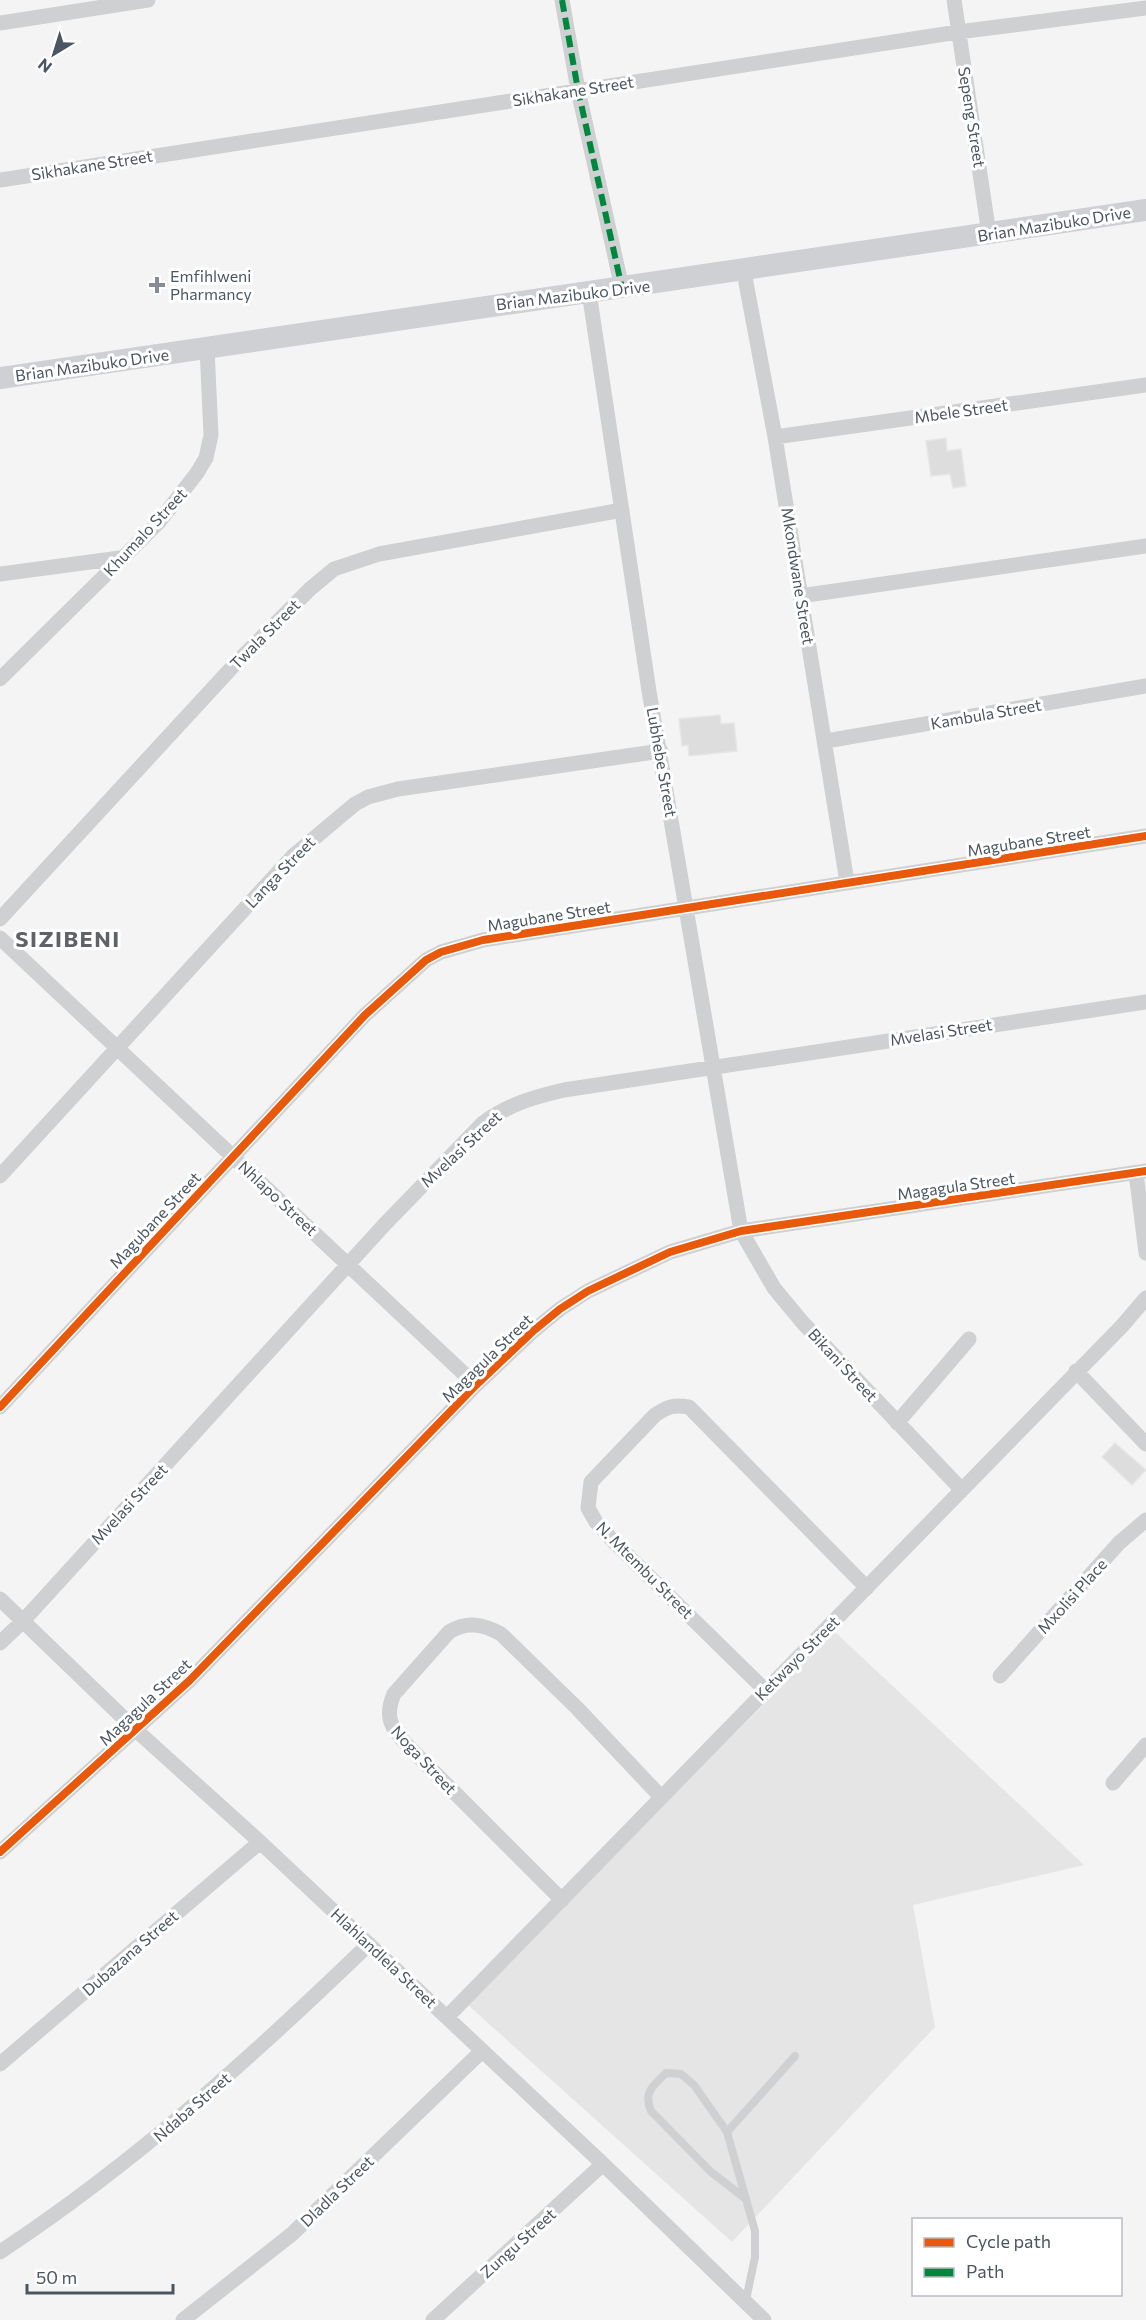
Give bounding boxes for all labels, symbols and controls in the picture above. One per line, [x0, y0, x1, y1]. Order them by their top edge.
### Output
north arrow [24, 24, 84, 84]
text: N [34, 55, 55, 77]
street label: Sepeng Street [955, 65, 990, 169]
street label: Sikhakane Street [511, 71, 635, 109]
street label: Sikhakane Street [30, 145, 154, 183]
street label: Brian Mazibuko Drive [976, 202, 1132, 245]
place label: Emfihlweni Pharmancy [170, 266, 252, 303]
marker: Emfihlweni Pharmancy [148, 276, 166, 294]
street label: Brian Mazibuko Drive [495, 276, 651, 313]
street label: Brian Mazibuko Drive [14, 344, 170, 385]
street label: Mbele Street [913, 394, 1009, 426]
street label: Khumalo Street [99, 484, 190, 579]
street label: Mkondwane Street [778, 506, 819, 646]
street label: Twala Street [226, 594, 304, 673]
street label: Kambula Street [929, 694, 1043, 733]
street label: Lubhebe Street [643, 705, 682, 819]
street label: Magubane Street [966, 821, 1092, 860]
street label: Langa Street [241, 832, 319, 911]
street label: Magubane Street [486, 896, 612, 935]
district label: SIZIBENI [15, 925, 121, 952]
street label: Mvelasi Street [888, 1014, 994, 1049]
street label: Mvelasi Street [416, 1106, 505, 1191]
street label: Nhlapo Street [235, 1156, 322, 1239]
street label: Magubane Street [105, 1167, 204, 1272]
street label: Magagula Street [896, 1168, 1016, 1203]
street label: Magagula Street [437, 1309, 536, 1406]
street label: Bikani Street [805, 1324, 882, 1405]
street label: Mvelasi Street [86, 1459, 171, 1548]
street label: N. Mtembu Street [593, 1517, 698, 1622]
street label: Mxolisi Place [1033, 1554, 1110, 1637]
street label: Ketwayo Street [750, 1611, 843, 1704]
street label: Magagula Street [95, 1654, 195, 1749]
street label: Noga Street [388, 1721, 461, 1798]
street label: Hlahlandlela Street [328, 1904, 441, 2012]
street label: Dubazana Street [78, 1906, 182, 1999]
street label: Ndaba Street [149, 2068, 234, 2145]
street label: Dladla Street [296, 2151, 377, 2230]
street label: Zungu Street [476, 2204, 560, 2281]
legend [912, 2218, 1122, 2296]
text: Cycle path [966, 2230, 1051, 2252]
scale bar [27, 2257, 172, 2295]
text: Path [966, 2260, 1004, 2282]
text: 50 m [36, 2266, 77, 2288]

